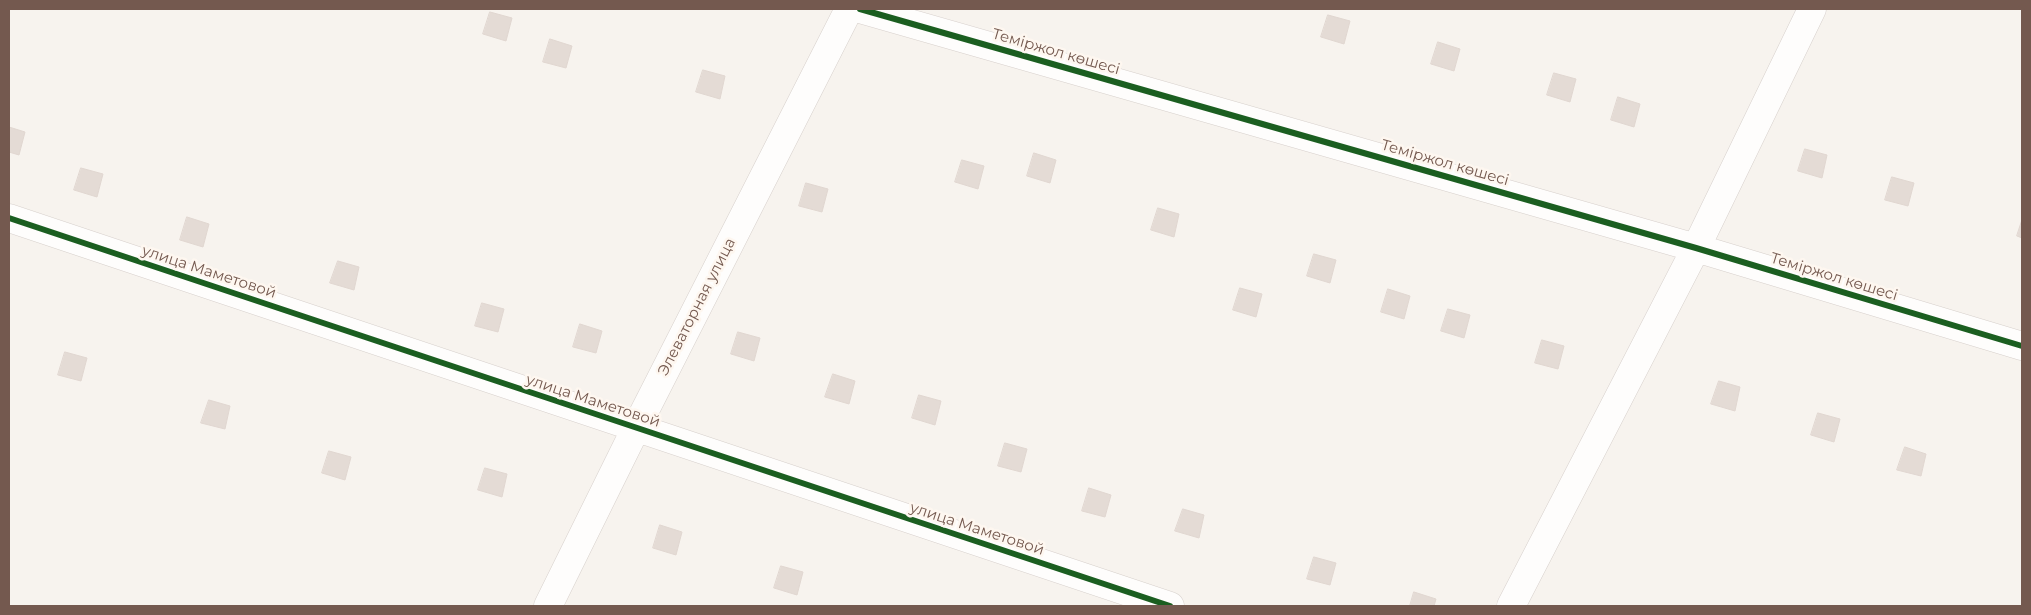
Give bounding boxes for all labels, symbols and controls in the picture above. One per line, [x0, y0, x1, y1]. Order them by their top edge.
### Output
street label: Теміржол көшесі [990, 25, 1122, 79]
street label: Теміржол көшесі [1379, 136, 1511, 190]
street label: Элеваторная улица [654, 235, 740, 379]
street label: улица Маметовой [140, 242, 278, 302]
street label: Теміржол көшесі [1768, 249, 1900, 305]
street label: улица Маметовой [524, 371, 662, 431]
street label: улица Маметовой [908, 499, 1046, 559]

